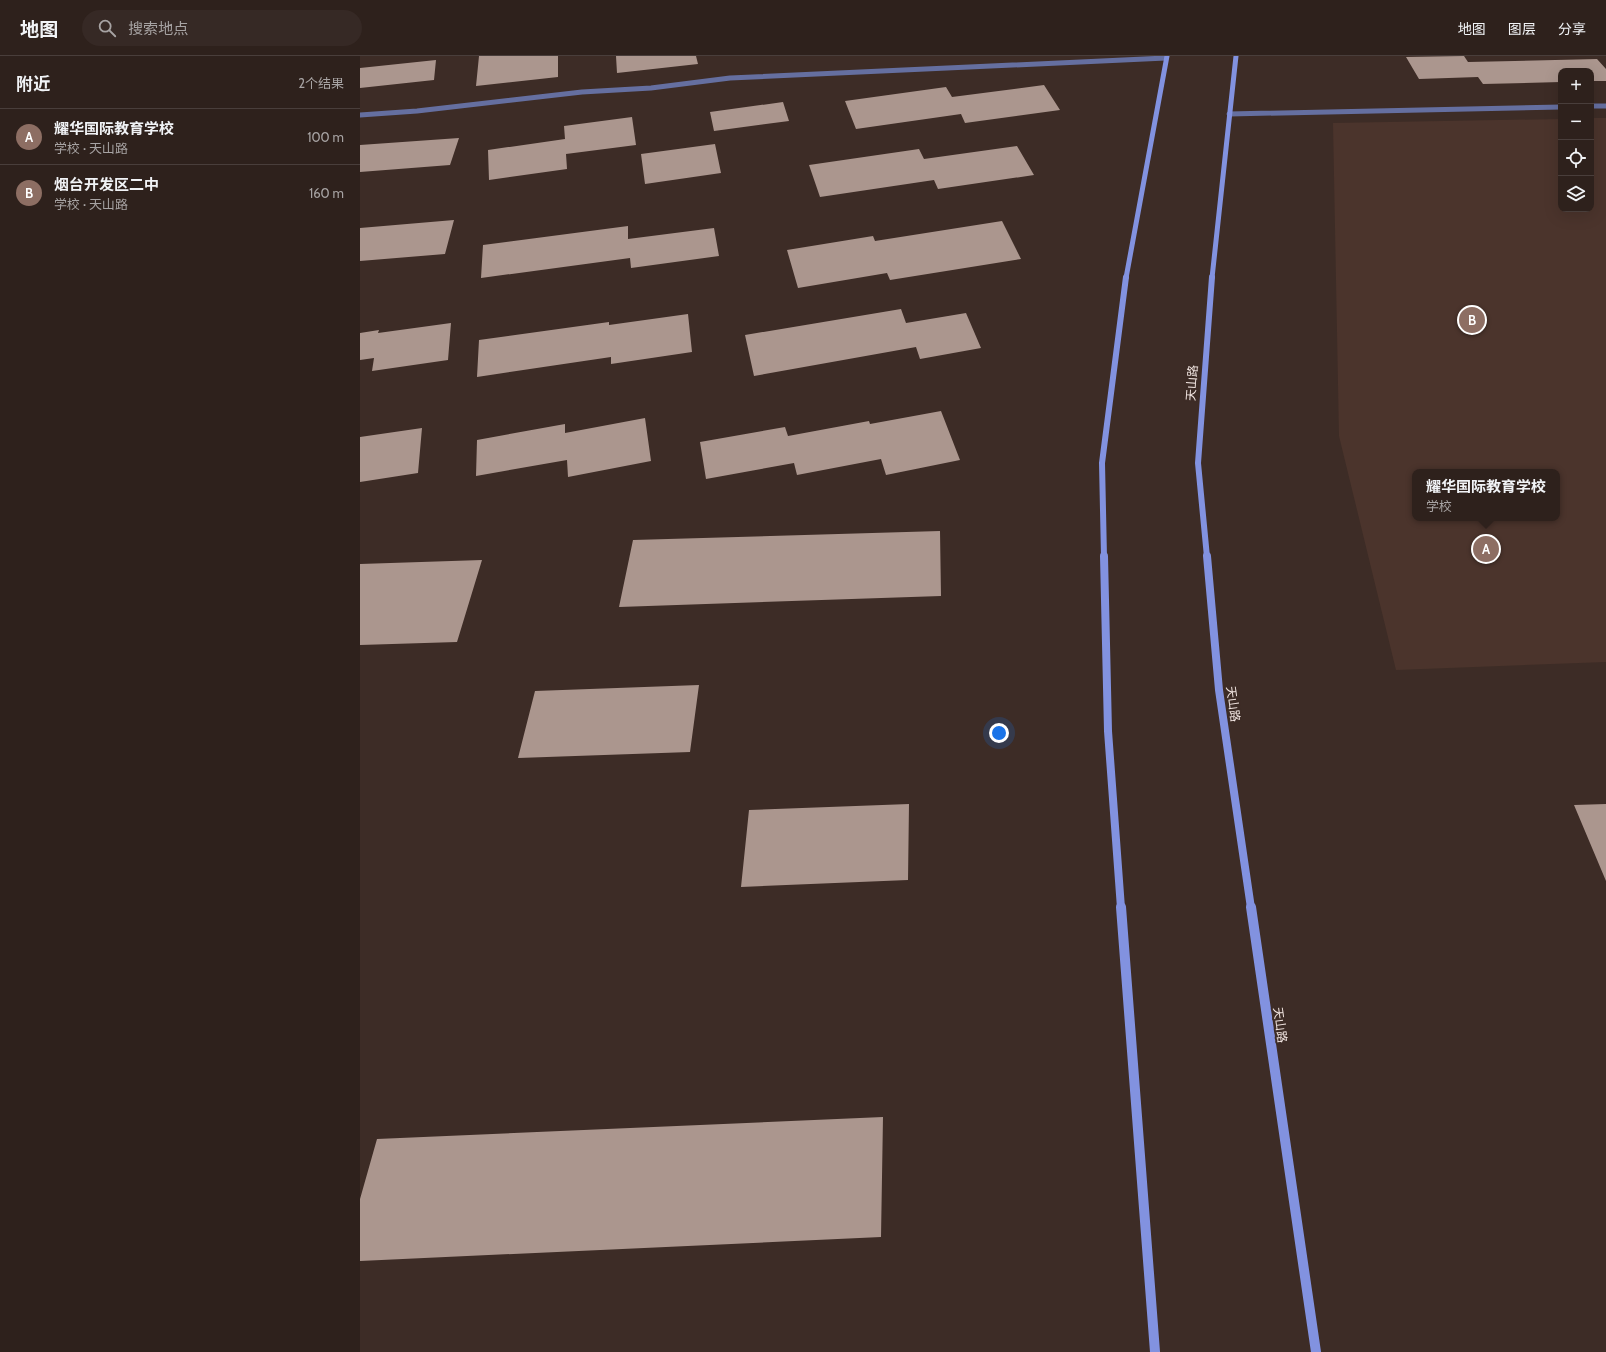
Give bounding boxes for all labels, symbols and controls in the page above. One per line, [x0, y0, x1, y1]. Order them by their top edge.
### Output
search box [82, 10, 362, 46]
icon: search [96, 17, 118, 39]
text: 地图 [20, 18, 58, 41]
text: 搜索地点 [128, 20, 188, 38]
text: 地图 [1458, 20, 1486, 38]
text: 图层 [1508, 20, 1536, 38]
text: 分享 [1558, 20, 1586, 38]
map controls [1558, 68, 1594, 212]
button: + [1558, 68, 1594, 104]
text: 附近 [16, 74, 50, 94]
text: 2个结果 [298, 75, 344, 91]
button: − [1558, 104, 1594, 140]
text: 耀华国际教育学校 [54, 120, 174, 138]
text: A [25, 129, 33, 145]
text: 100 m [307, 129, 344, 145]
text: 学校 · 天山路 [54, 140, 128, 156]
button: locate [1558, 140, 1594, 176]
text: 烟台开发区二中 [54, 176, 159, 194]
button: layers [1558, 176, 1594, 212]
text: B [25, 185, 33, 201]
text: 160 m [309, 185, 344, 201]
text: 学校 · 天山路 [54, 196, 128, 212]
pin: B [1459, 305, 1485, 335]
street label: 天山路 [1183, 364, 1200, 401]
popup [1412, 469, 1560, 521]
text: 耀华国际教育学校 [1426, 478, 1546, 496]
text: 学校 [1426, 498, 1452, 514]
pin: A [1473, 534, 1499, 564]
street label: 天山路 [1224, 685, 1243, 723]
your location [989, 723, 1009, 743]
street label: 天山路 [1271, 1006, 1290, 1044]

